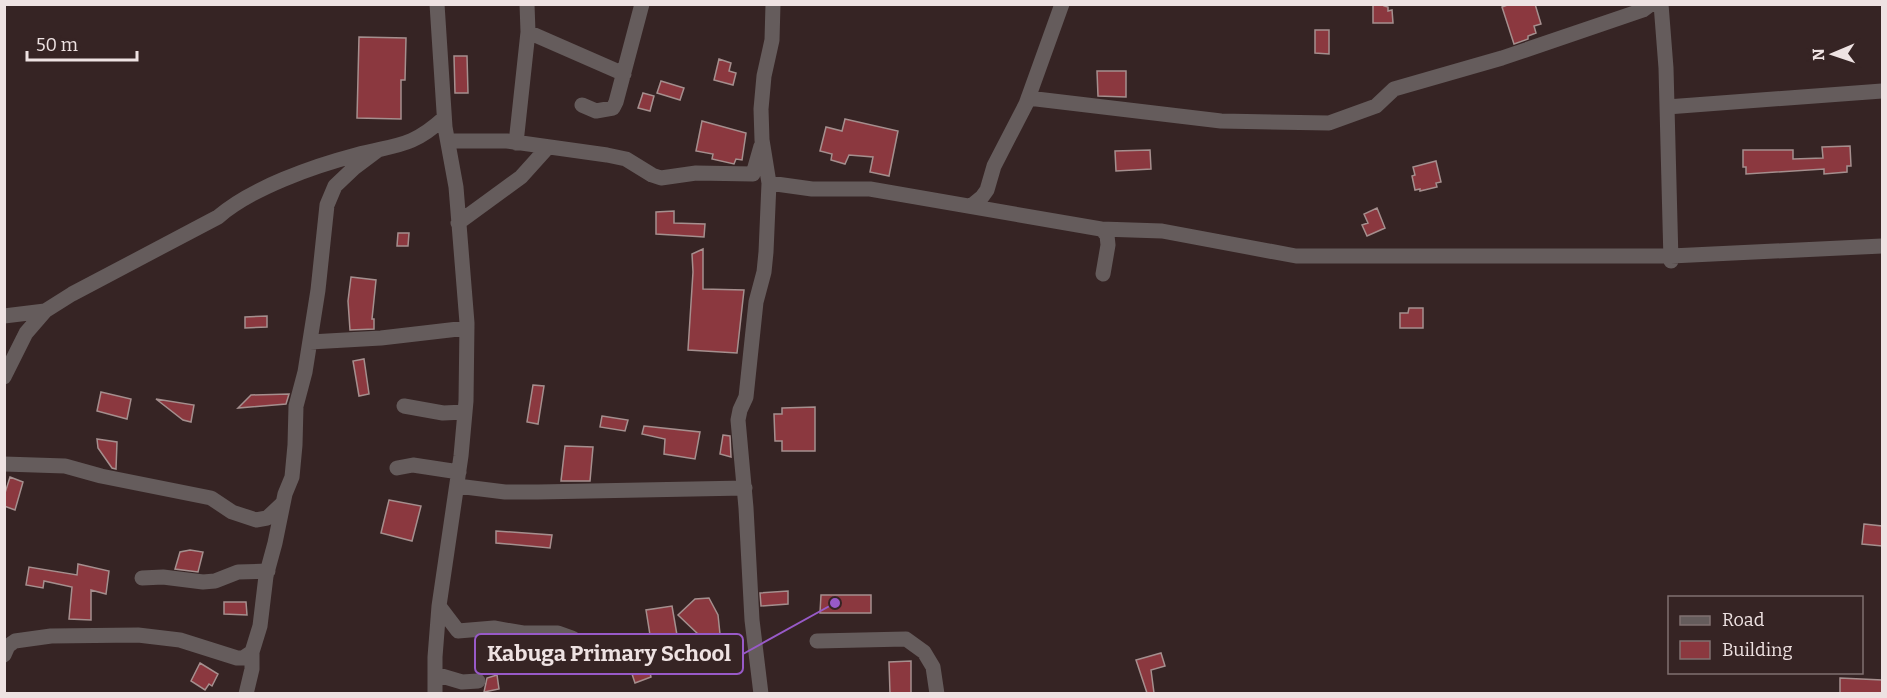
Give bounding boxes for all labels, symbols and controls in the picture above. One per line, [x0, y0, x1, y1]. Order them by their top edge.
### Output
scale bar [27, 24, 136, 62]
north arrow [1803, 24, 1863, 84]
text: 50 m [36, 34, 78, 56]
text: N [1809, 48, 1828, 61]
legend [1668, 596, 1863, 674]
text: Road [1722, 609, 1765, 631]
callout: Kabuga Primary School [475, 634, 743, 674]
text: Building [1722, 639, 1793, 661]
text: Kabuga Primary School [487, 640, 731, 667]

